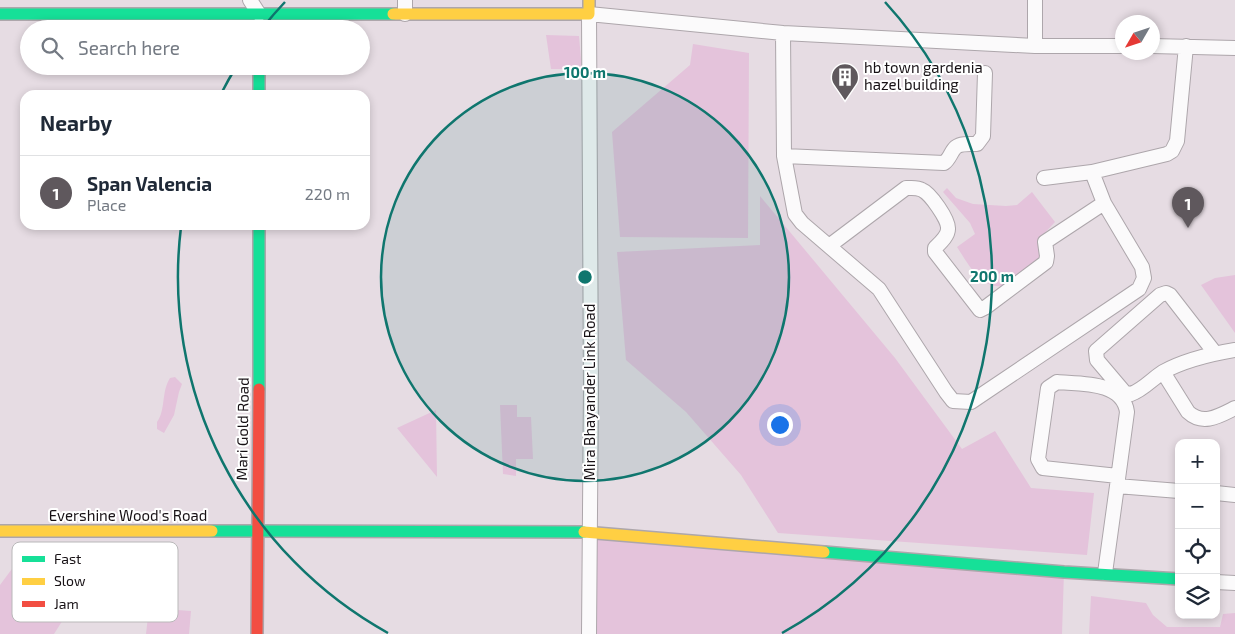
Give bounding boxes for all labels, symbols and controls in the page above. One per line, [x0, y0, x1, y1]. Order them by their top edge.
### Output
north arrow [1115, 15, 1160, 60]
search box [20, 20, 370, 75]
icon: search [38, 34, 66, 62]
text: Search here [78, 36, 180, 59]
place label: hb town gardenia hazel building [864, 58, 983, 93]
building icon: hb town gardenia hazel building [830, 62, 860, 101]
text: 100 m [564, 63, 606, 81]
text: Nearby [40, 110, 112, 135]
text: Span Valencia [87, 172, 212, 195]
text: 1 [53, 184, 59, 203]
text: 220 m [305, 184, 350, 203]
pin: 1 [1172, 187, 1204, 228]
text: Place [87, 195, 126, 214]
text: 200 m [970, 267, 1014, 285]
centre of rings [576, 268, 594, 286]
street label: Mira Bhayander Link Road [580, 304, 598, 480]
street label: Mari Gold Road [232, 377, 252, 481]
your location [767, 412, 793, 438]
map controls [1175, 439, 1220, 619]
button: + [1175, 439, 1220, 484]
button: − [1175, 484, 1220, 529]
street label: Evershine Wood's Road [49, 506, 207, 524]
button: locate [1175, 529, 1220, 574]
legend [12, 542, 178, 622]
text: Fast [54, 550, 81, 567]
text: Slow [54, 572, 86, 589]
button: layers [1175, 574, 1220, 619]
text: Jam [54, 595, 79, 612]

